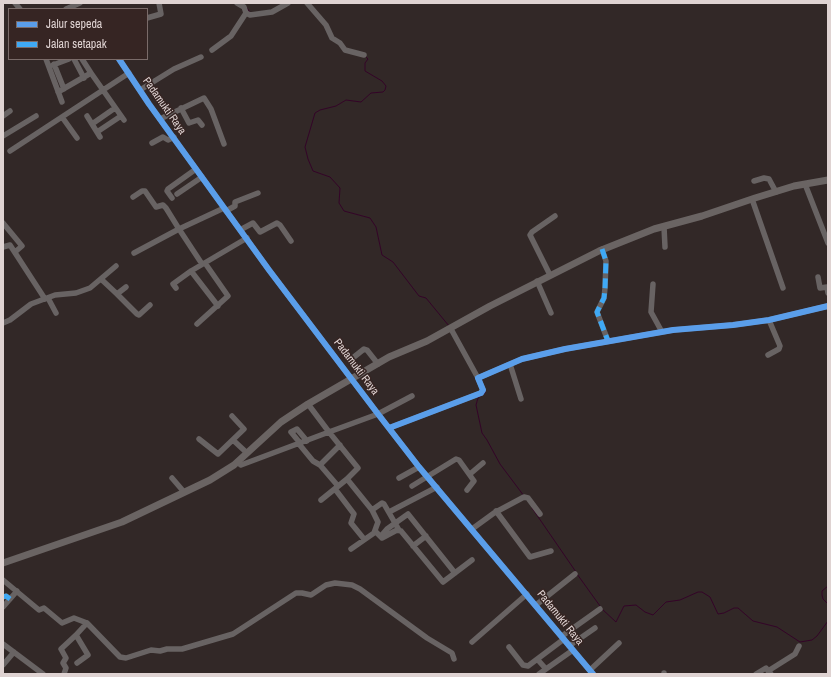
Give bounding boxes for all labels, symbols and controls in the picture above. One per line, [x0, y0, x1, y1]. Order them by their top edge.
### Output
legend [8, 8, 148, 60]
text: Jalur sepeda [46, 16, 102, 32]
text: Jalan setapak [46, 36, 107, 52]
street label: Padamukti Raya [139, 75, 189, 137]
street label: Padamukti Raya [331, 336, 381, 398]
street label: Padamukti Raya [534, 588, 586, 648]

